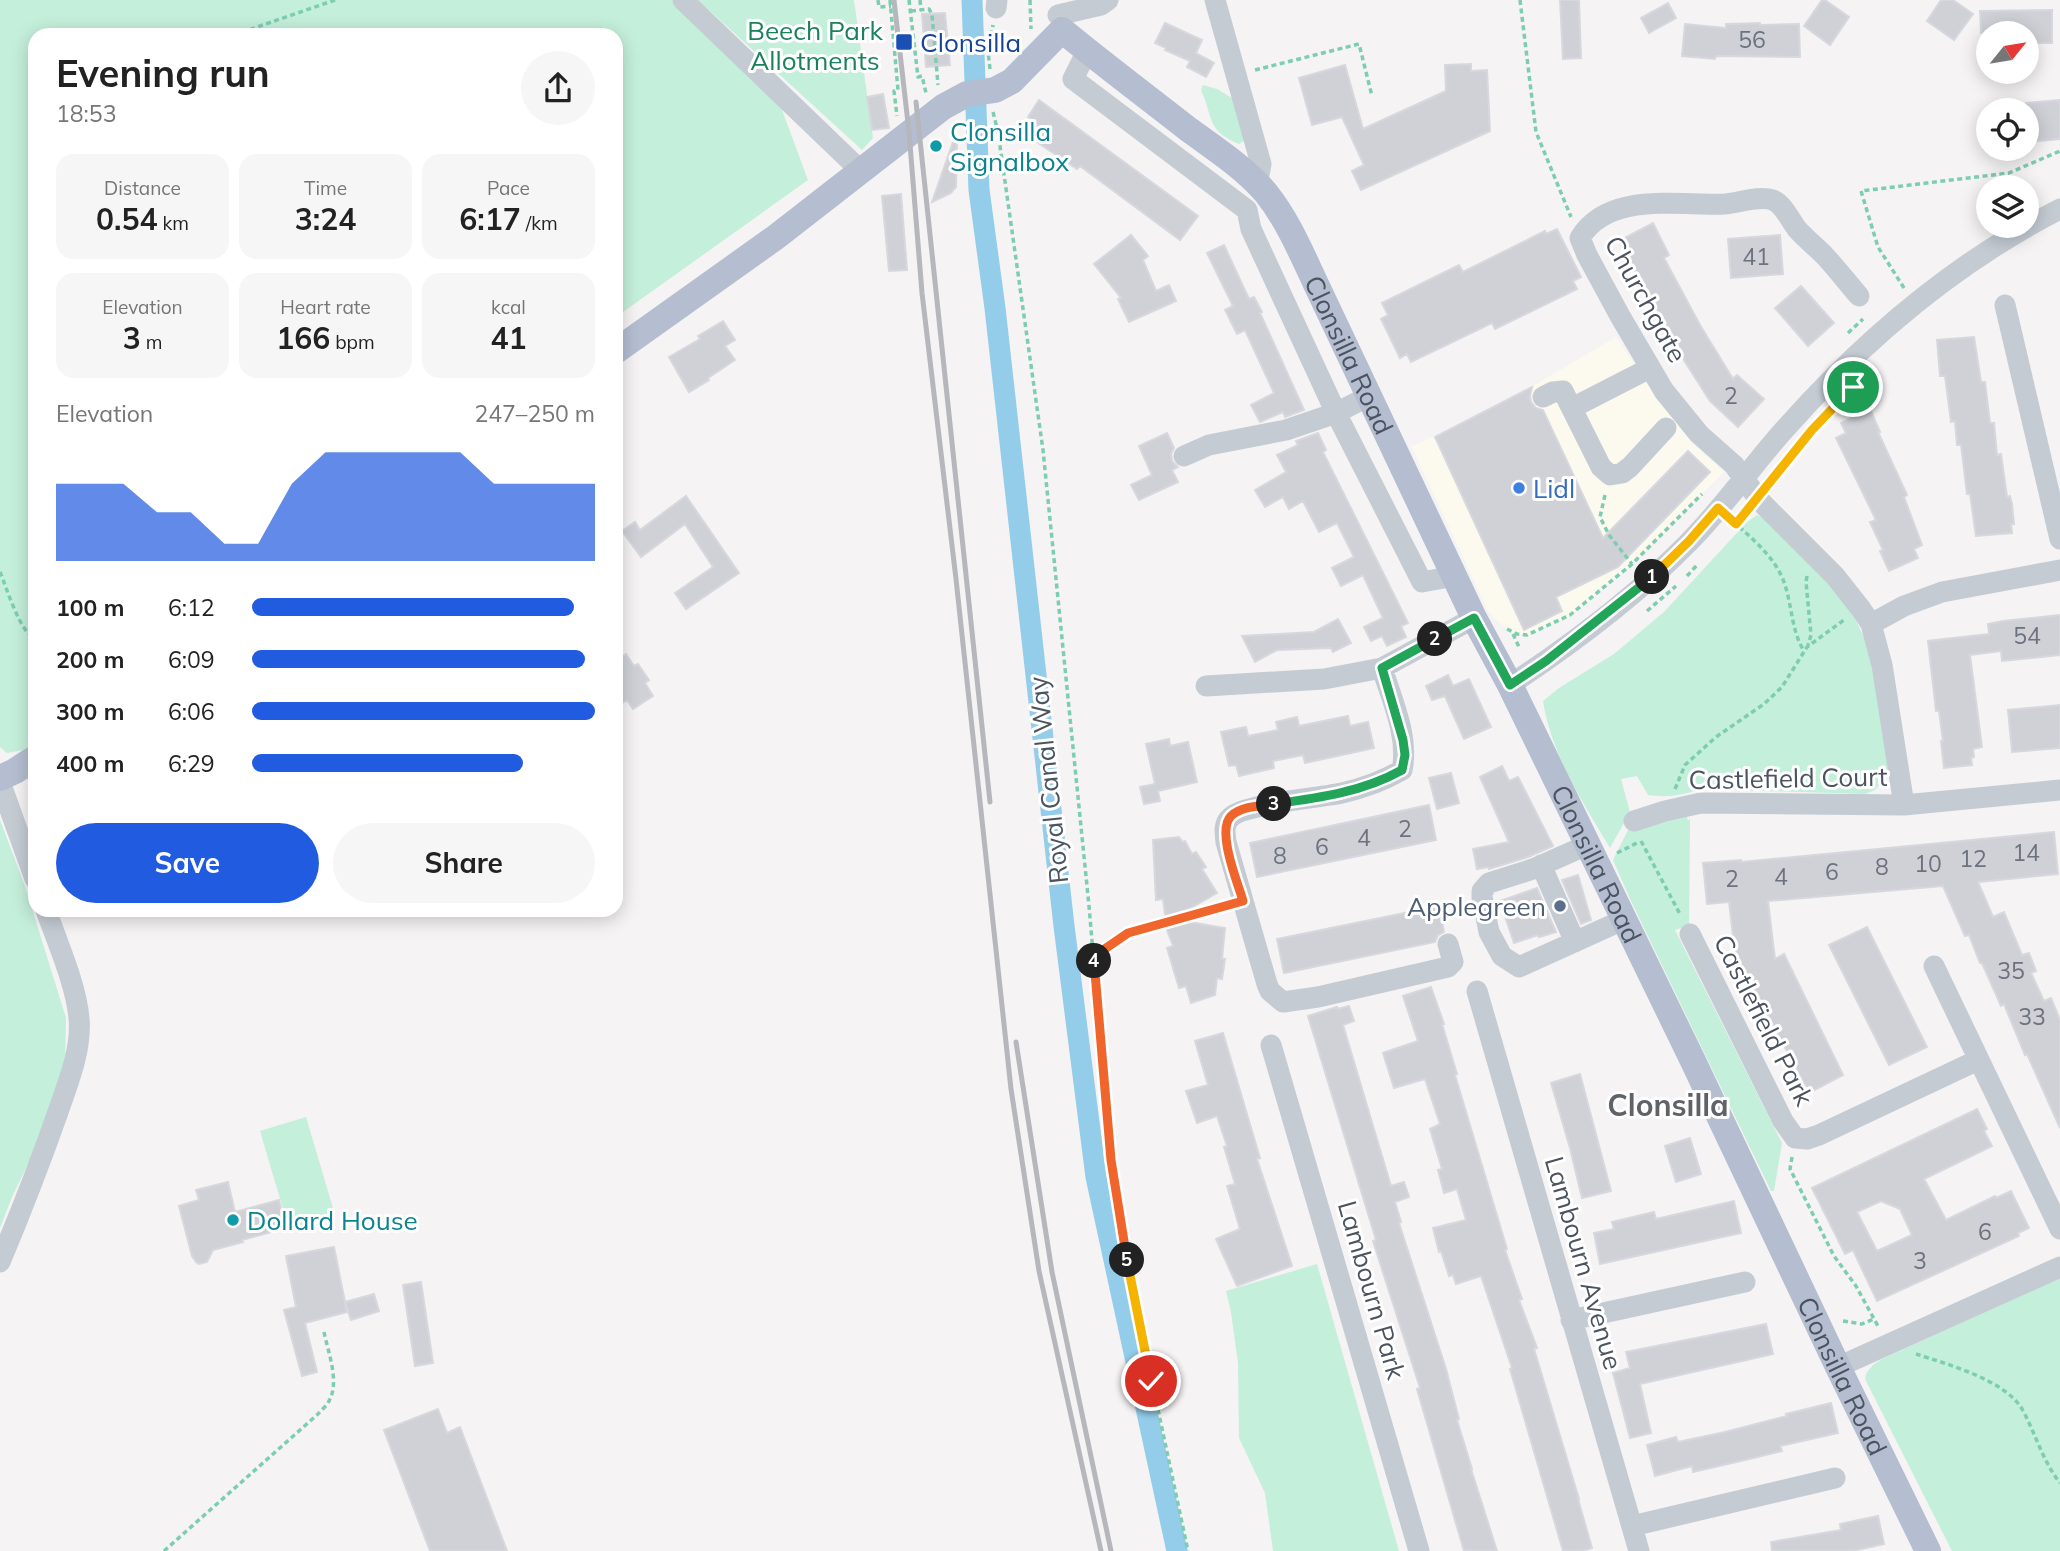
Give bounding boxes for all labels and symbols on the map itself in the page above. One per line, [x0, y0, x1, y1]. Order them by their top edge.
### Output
park label: Beech Park Allotments [747, 14, 883, 77]
north arrow [1976, 21, 2039, 84]
house number: 56 [1738, 25, 1766, 54]
place label: Clonsilla [920, 26, 1021, 59]
marker: Clonsilla [894, 32, 914, 52]
place label: Clonsilla Signalbox [950, 115, 1069, 178]
marker: Clonsilla Signalbox [928, 138, 944, 154]
street label: Churchgate [1598, 230, 1694, 368]
house number: 41 [1742, 242, 1770, 271]
street label: Clonsilla Road [1298, 270, 1401, 439]
pin [1823, 357, 1883, 417]
house number: 2 [1724, 381, 1738, 410]
place label: Lidl [1533, 472, 1575, 505]
marker: Lidl [1511, 480, 1527, 496]
pin: 1 [1634, 560, 1670, 594]
house number: 54 [2013, 621, 2041, 650]
pin: 2 [1418, 622, 1452, 656]
street label: Royal Canal Way [1021, 675, 1075, 885]
street label: Castlefield Court [1688, 760, 1888, 796]
street label: Clonsilla Road [1545, 779, 1649, 948]
pin: 3 [1256, 786, 1292, 822]
house number: 2 [1398, 814, 1412, 843]
house number: 4 [1357, 823, 1371, 852]
house number: 6 [1315, 832, 1329, 861]
house number: 14 [2012, 838, 2040, 867]
house number: 8 [1273, 841, 1287, 870]
house number: 12 [1959, 844, 1987, 873]
house number: 10 [1914, 849, 1942, 878]
house number: 8 [1875, 852, 1889, 881]
house number: 6 [1825, 857, 1839, 886]
house number: 4 [1774, 862, 1788, 891]
house number: 2 [1725, 864, 1739, 893]
place label: Applegreen [1407, 890, 1546, 923]
marker: Applegreen [1552, 898, 1568, 914]
street label: Castlefield Park [1707, 929, 1822, 1112]
pin: 4 [1076, 944, 1112, 978]
house number: 35 [1997, 956, 2025, 985]
house number: 33 [2018, 1002, 2046, 1031]
district label: Clonsilla [1607, 1086, 1729, 1124]
street label: Lambourn Avenue [1538, 1153, 1630, 1373]
street label: Lambourn Park [1331, 1197, 1413, 1384]
place label: Dollard House [247, 1204, 418, 1237]
marker: Dollard House [225, 1212, 241, 1228]
house number: 6 [1978, 1217, 1992, 1246]
pin: 5 [1110, 1242, 1144, 1278]
house number: 3 [1913, 1246, 1927, 1275]
street label: Clonsilla Road [1791, 1291, 1895, 1460]
pin [1121, 1351, 1181, 1411]

